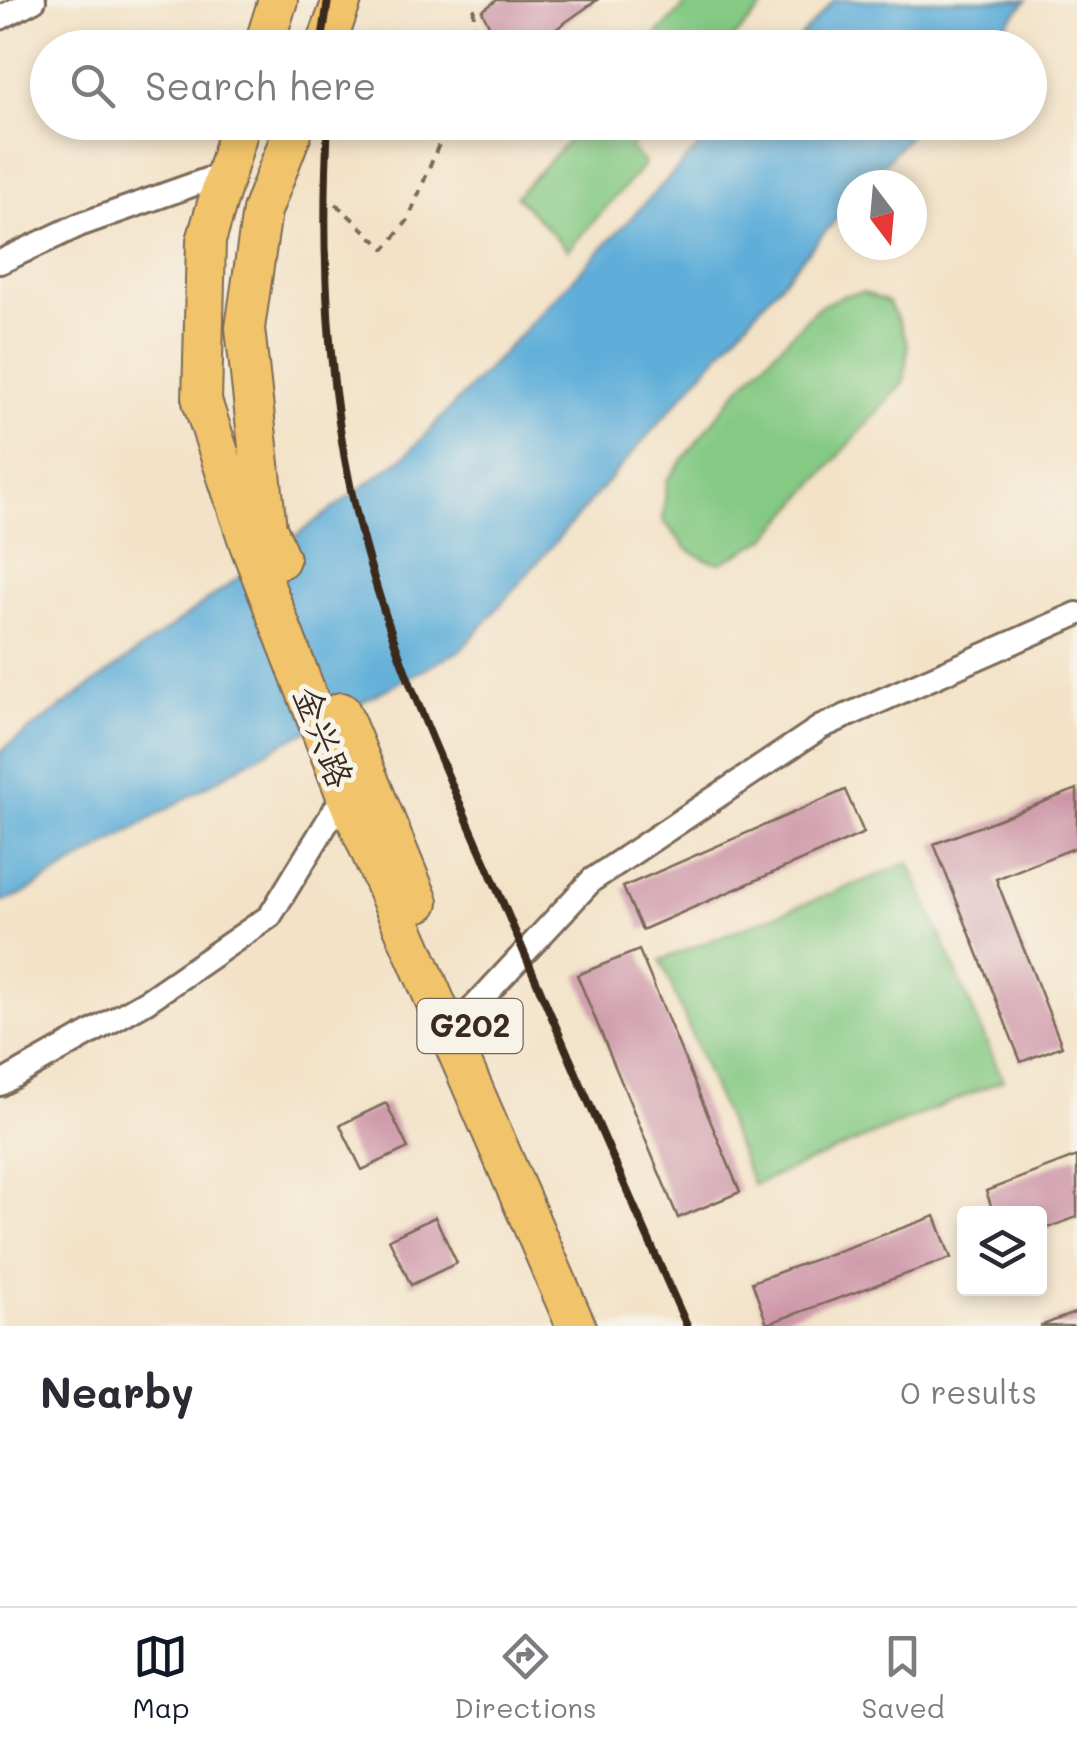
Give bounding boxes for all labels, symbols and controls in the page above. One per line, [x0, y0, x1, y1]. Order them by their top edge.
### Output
search box [30, 30, 1047, 140]
icon: search [65, 58, 120, 113]
text: Search here [145, 60, 376, 110]
north arrow [837, 170, 927, 260]
street label: 金兴路 [285, 679, 365, 794]
road number: G202 [418, 999, 522, 1053]
map controls [957, 1206, 1047, 1296]
button: layers [957, 1206, 1047, 1296]
text: Nearby [40, 1364, 194, 1419]
text: 0 results [900, 1370, 1037, 1412]
tab: Map [132, 1629, 189, 1725]
tab: Directions [454, 1629, 597, 1725]
tab: Saved [861, 1629, 945, 1725]

